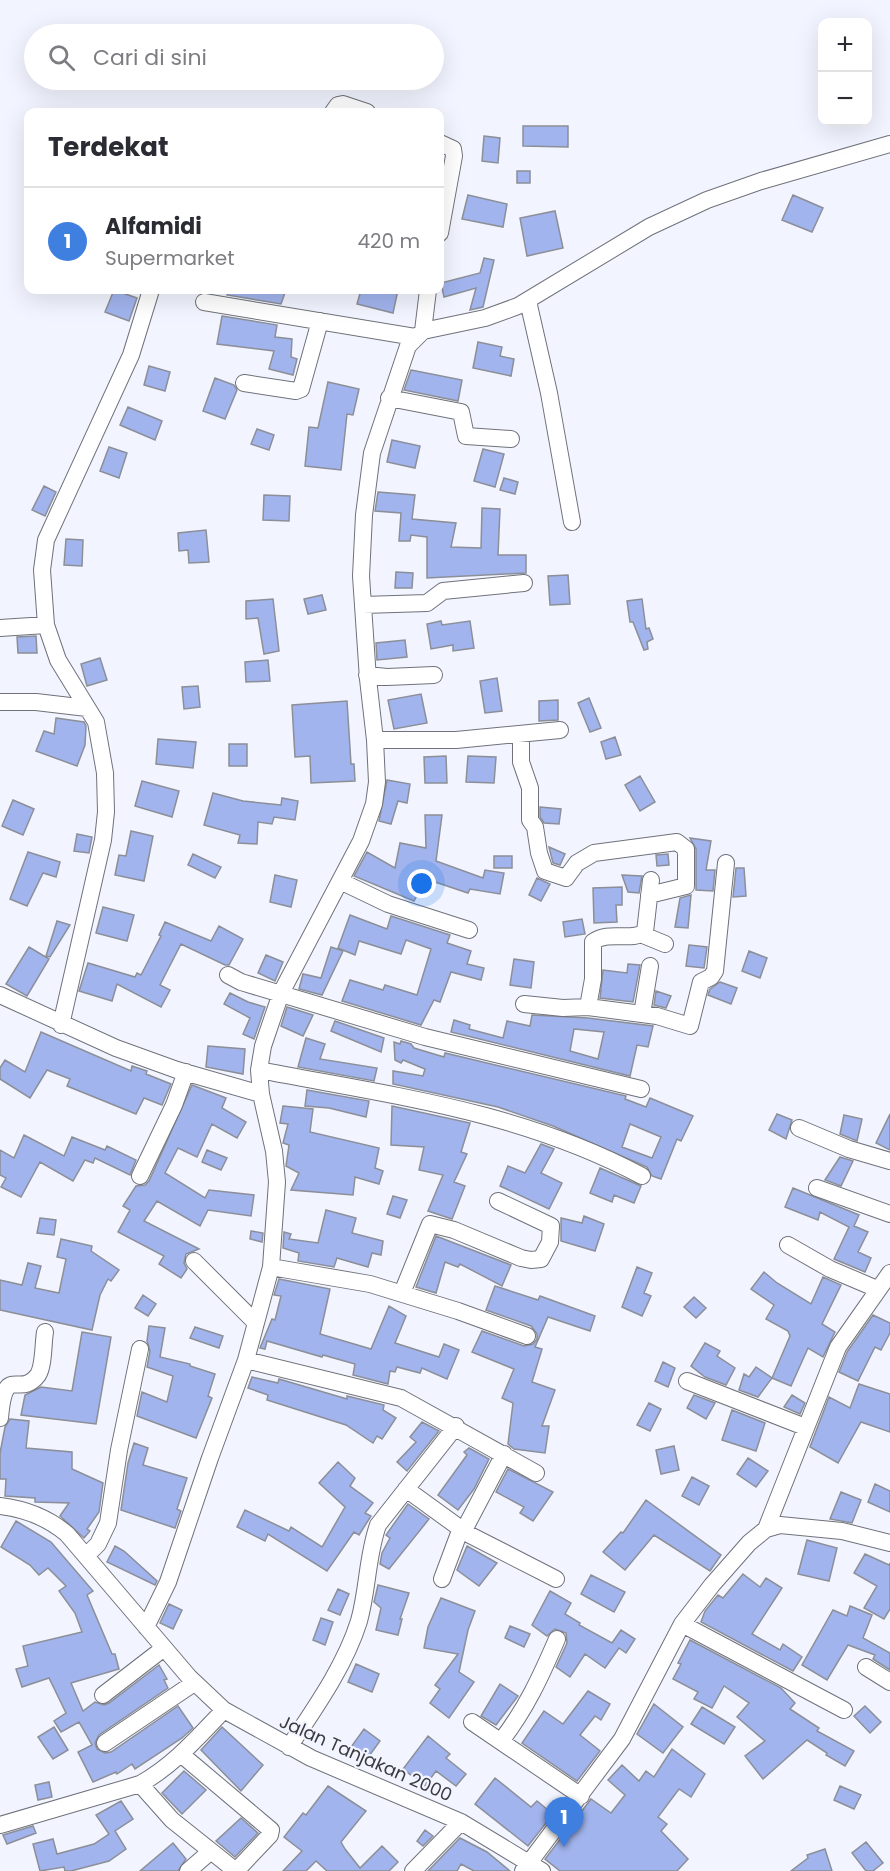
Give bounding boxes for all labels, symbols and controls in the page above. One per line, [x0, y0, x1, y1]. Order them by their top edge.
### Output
map controls [818, 18, 872, 126]
button: + [818, 18, 872, 72]
search box [24, 24, 444, 90]
icon: search [45, 41, 78, 74]
text: Cari di sini [93, 42, 207, 73]
button: − [818, 72, 872, 126]
text: Terdekat [48, 129, 168, 165]
text: Alfamidi [105, 211, 202, 242]
text: 1 [64, 227, 71, 255]
text: 420 m [357, 227, 420, 255]
text: Supermarket [105, 244, 234, 272]
your location [407, 869, 436, 898]
street label: Jalan Tanjakan 2000 [276, 1709, 456, 1807]
pin: 1 [544, 1798, 584, 1847]

